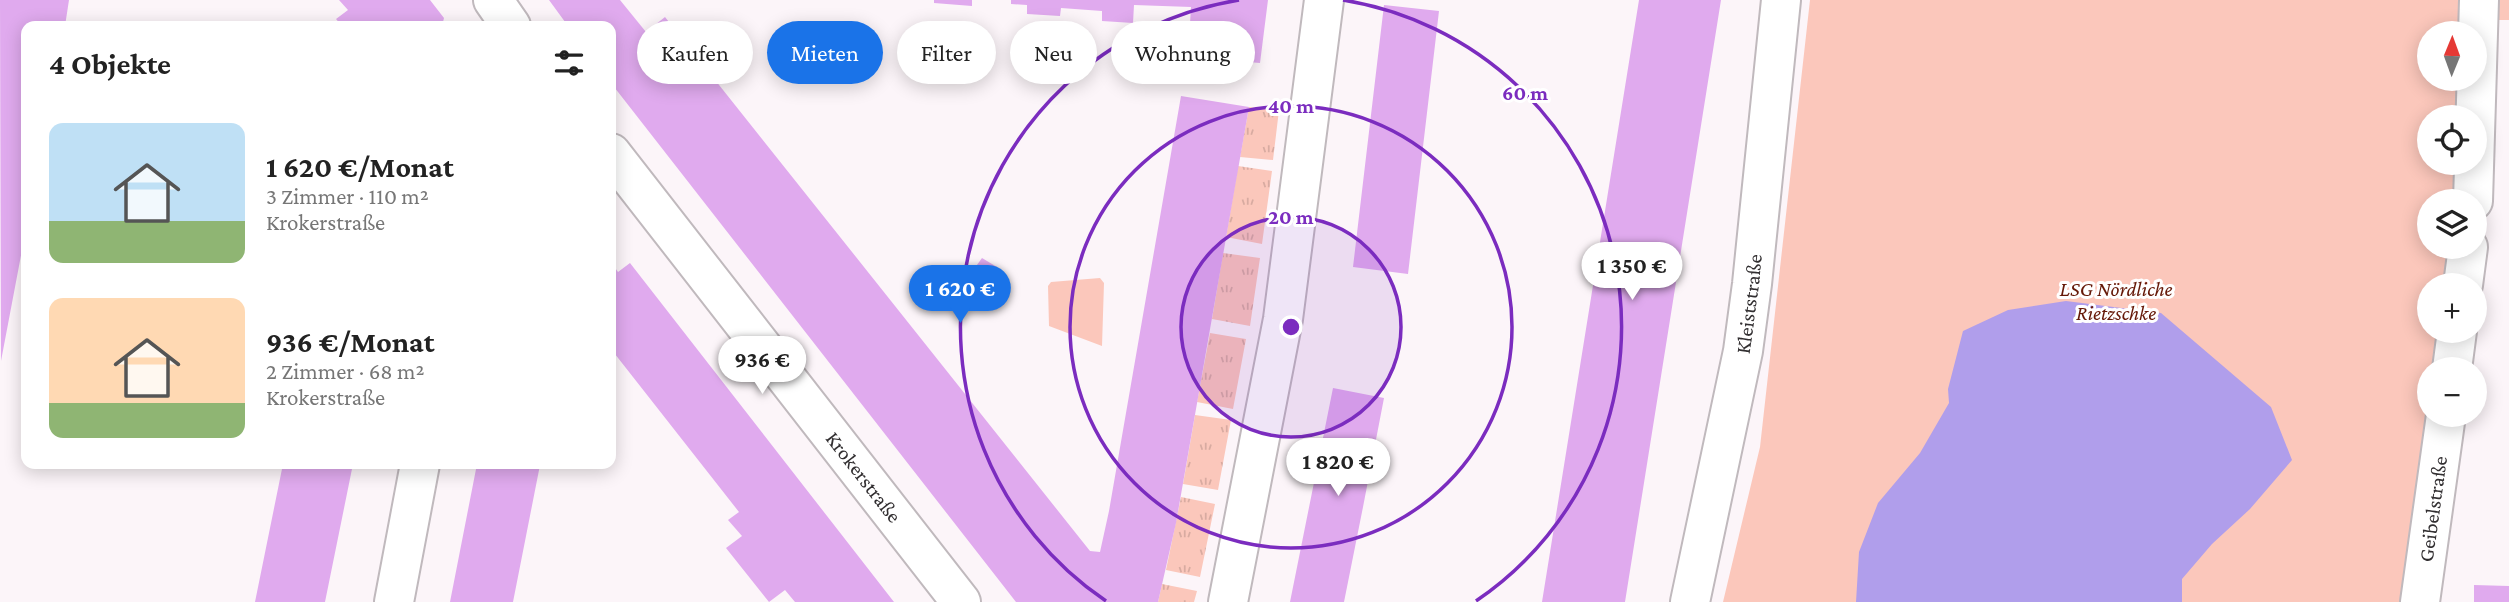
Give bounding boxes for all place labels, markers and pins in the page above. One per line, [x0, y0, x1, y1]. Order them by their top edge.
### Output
pin: 1 350 € [1567, 243, 1697, 302]
pin: 1 620 € [895, 266, 1025, 325]
centre of rings [1279, 315, 1303, 339]
pin: 936 € [713, 336, 811, 396]
pin: 1 820 € [1273, 438, 1403, 498]

